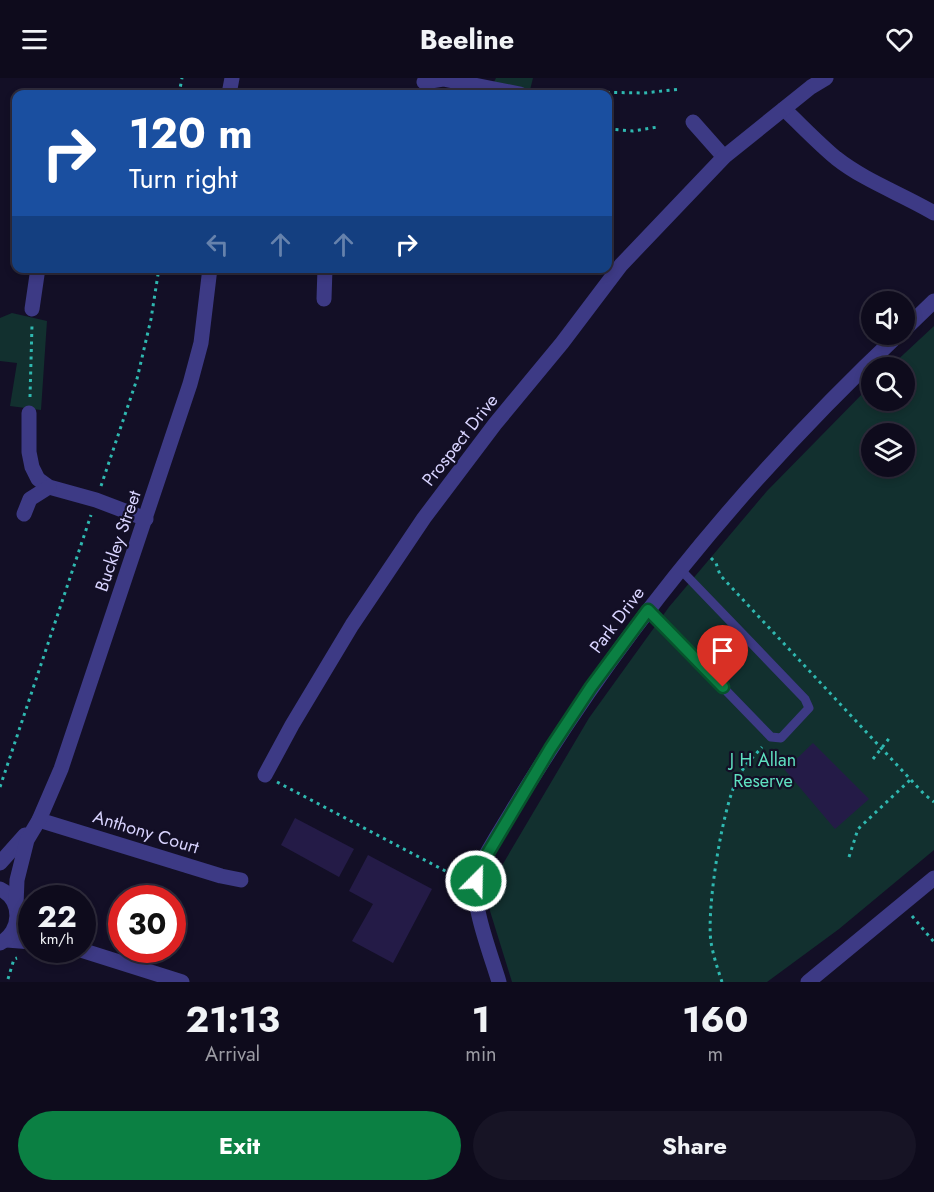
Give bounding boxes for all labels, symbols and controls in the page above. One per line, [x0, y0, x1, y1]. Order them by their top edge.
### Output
text: Beeline [420, 20, 514, 59]
icon: menu [18, 23, 51, 56]
icon: heart [883, 23, 916, 56]
text: 120 m [129, 103, 253, 164]
icon: right [30, 114, 108, 192]
text: Turn right [129, 159, 237, 198]
icon: left [201, 228, 234, 261]
icon: ahead [264, 228, 297, 261]
icon: ahead [327, 228, 360, 261]
icon: right [390, 228, 423, 261]
map controls [861, 291, 915, 477]
button: sound [861, 291, 915, 345]
button: search [861, 357, 915, 411]
street label: Prospect Drive [416, 389, 504, 491]
button: layers [861, 423, 915, 477]
street label: Buckley Street [89, 486, 148, 595]
street label: Park Drive [583, 581, 651, 659]
pin [697, 625, 748, 687]
icon: arrive [706, 634, 739, 667]
park label: J H Allan Reserve [728, 747, 796, 794]
street label: Anthony Court [90, 804, 203, 861]
position arrow [444, 849, 508, 913]
speed limit sign: 30 [108, 885, 186, 963]
text: 22 [37, 895, 77, 938]
text: km/h [40, 928, 74, 950]
text: 21:13 [186, 993, 280, 1045]
text: 1 [472, 993, 490, 1045]
text: 160 [682, 993, 748, 1045]
text: Arrival [205, 1040, 260, 1069]
text: min [465, 1040, 497, 1069]
text: m [707, 1040, 723, 1069]
button: Exit [18, 1111, 461, 1180]
button: Share [473, 1111, 916, 1180]

